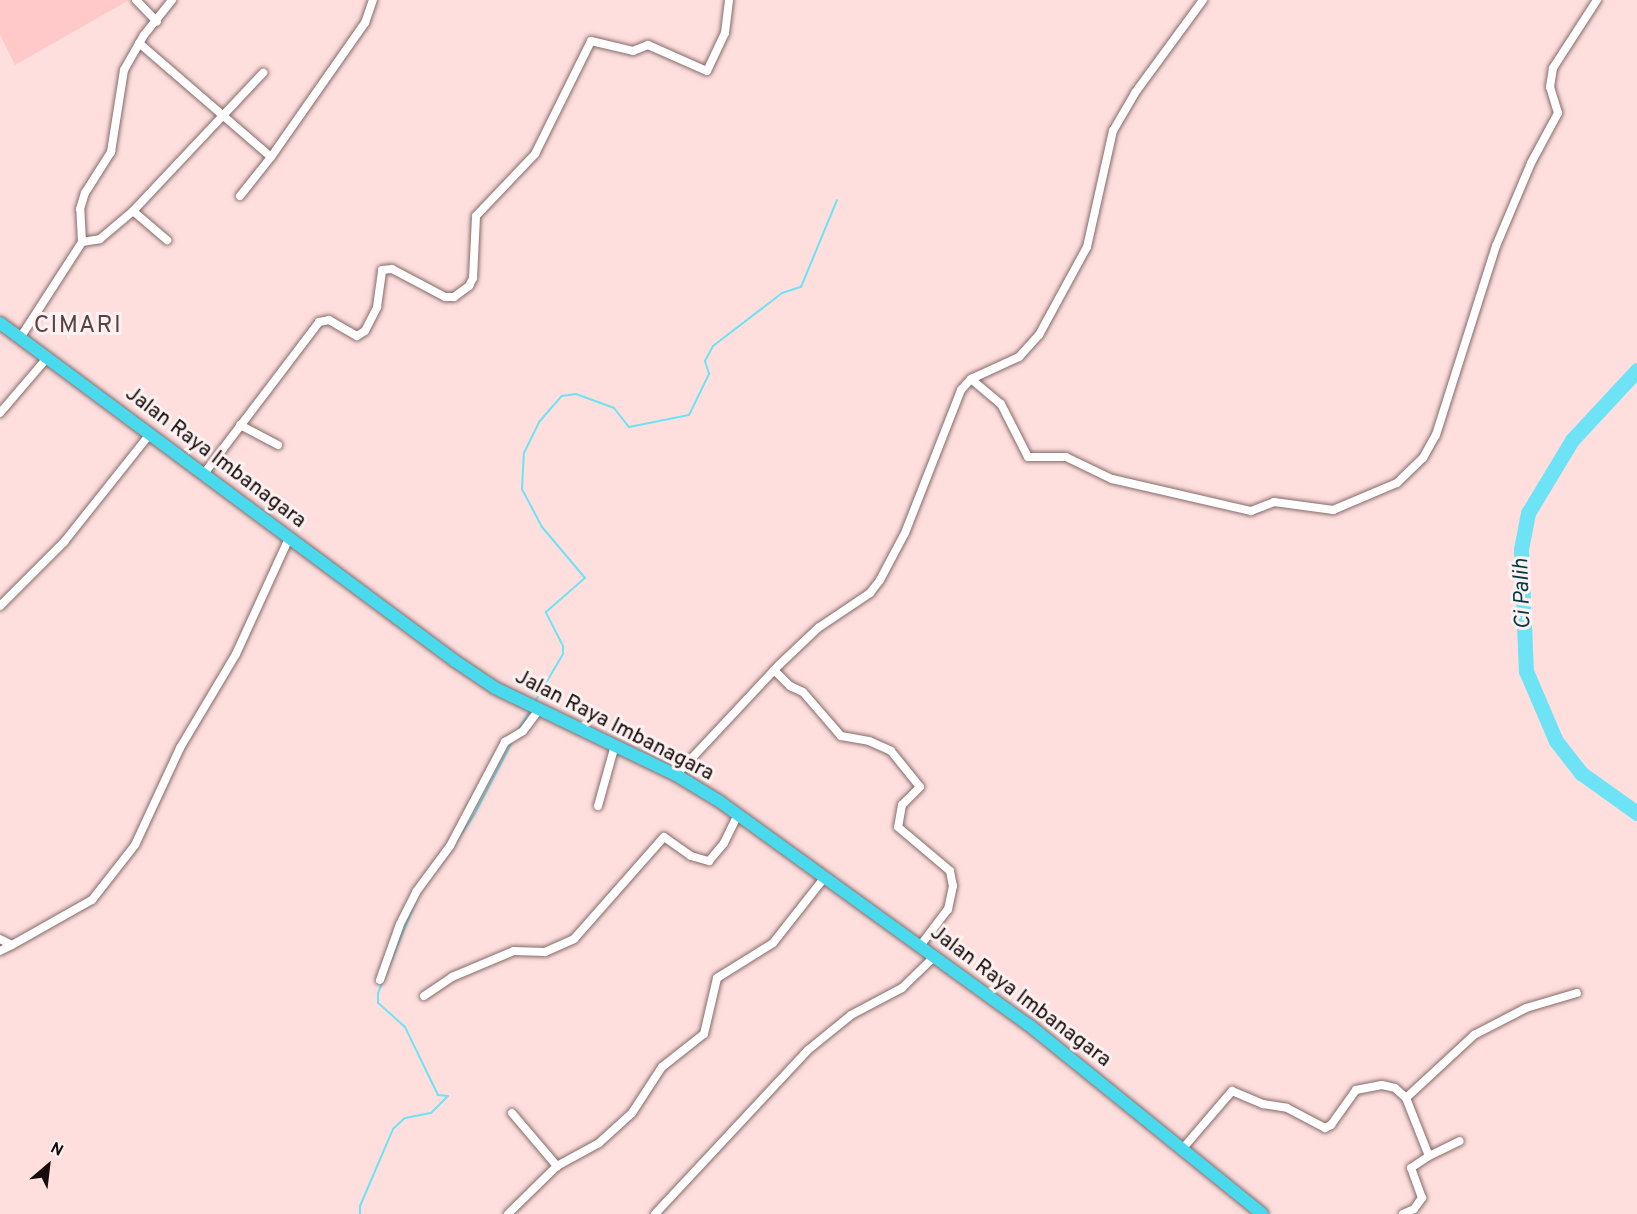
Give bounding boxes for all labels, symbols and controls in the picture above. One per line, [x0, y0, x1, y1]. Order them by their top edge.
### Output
district label: CIMARI [34, 313, 122, 341]
street label: Jalan Raya Imbanagara [120, 382, 310, 534]
water label: Ci Palih [1509, 558, 1537, 630]
street label: Jalan Raya Imbanagara [510, 665, 718, 787]
street label: Jalan Raya Imbanagara [925, 921, 1115, 1073]
north arrow [18, 1136, 78, 1196]
text: N [47, 1139, 66, 1162]

